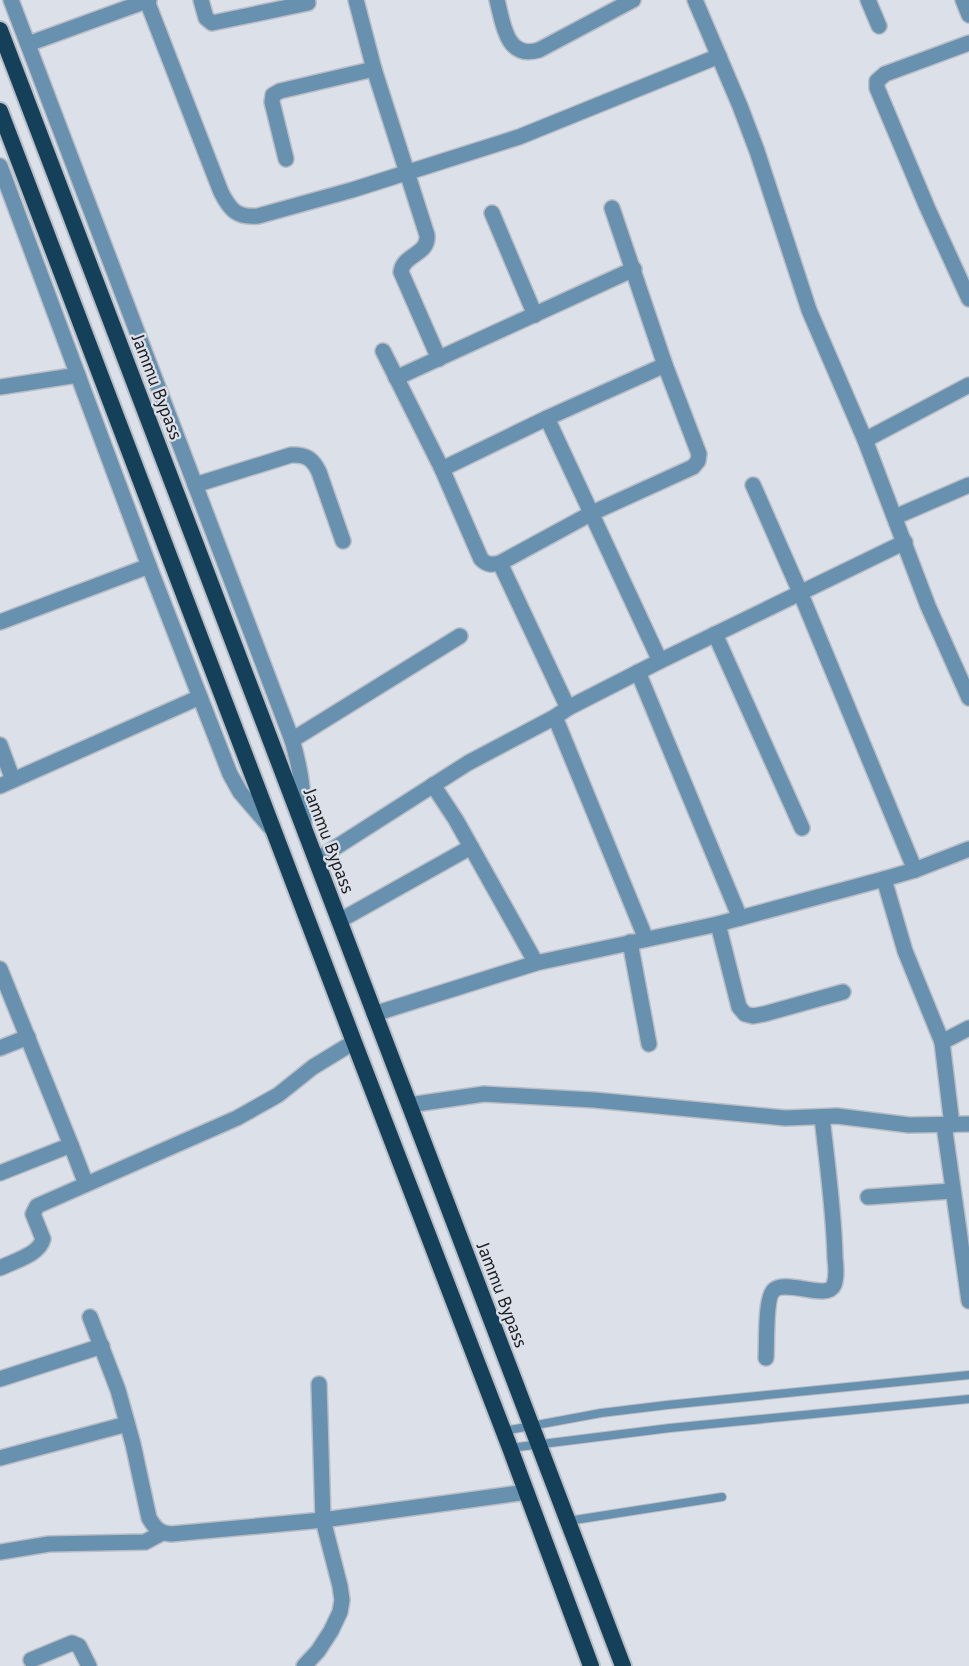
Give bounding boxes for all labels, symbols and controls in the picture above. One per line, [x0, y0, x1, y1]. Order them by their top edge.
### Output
street label: Jammu Bypass [127, 330, 188, 443]
street label: Jammu Bypass [299, 784, 360, 897]
street label: Jammu Bypass [472, 1238, 533, 1351]

